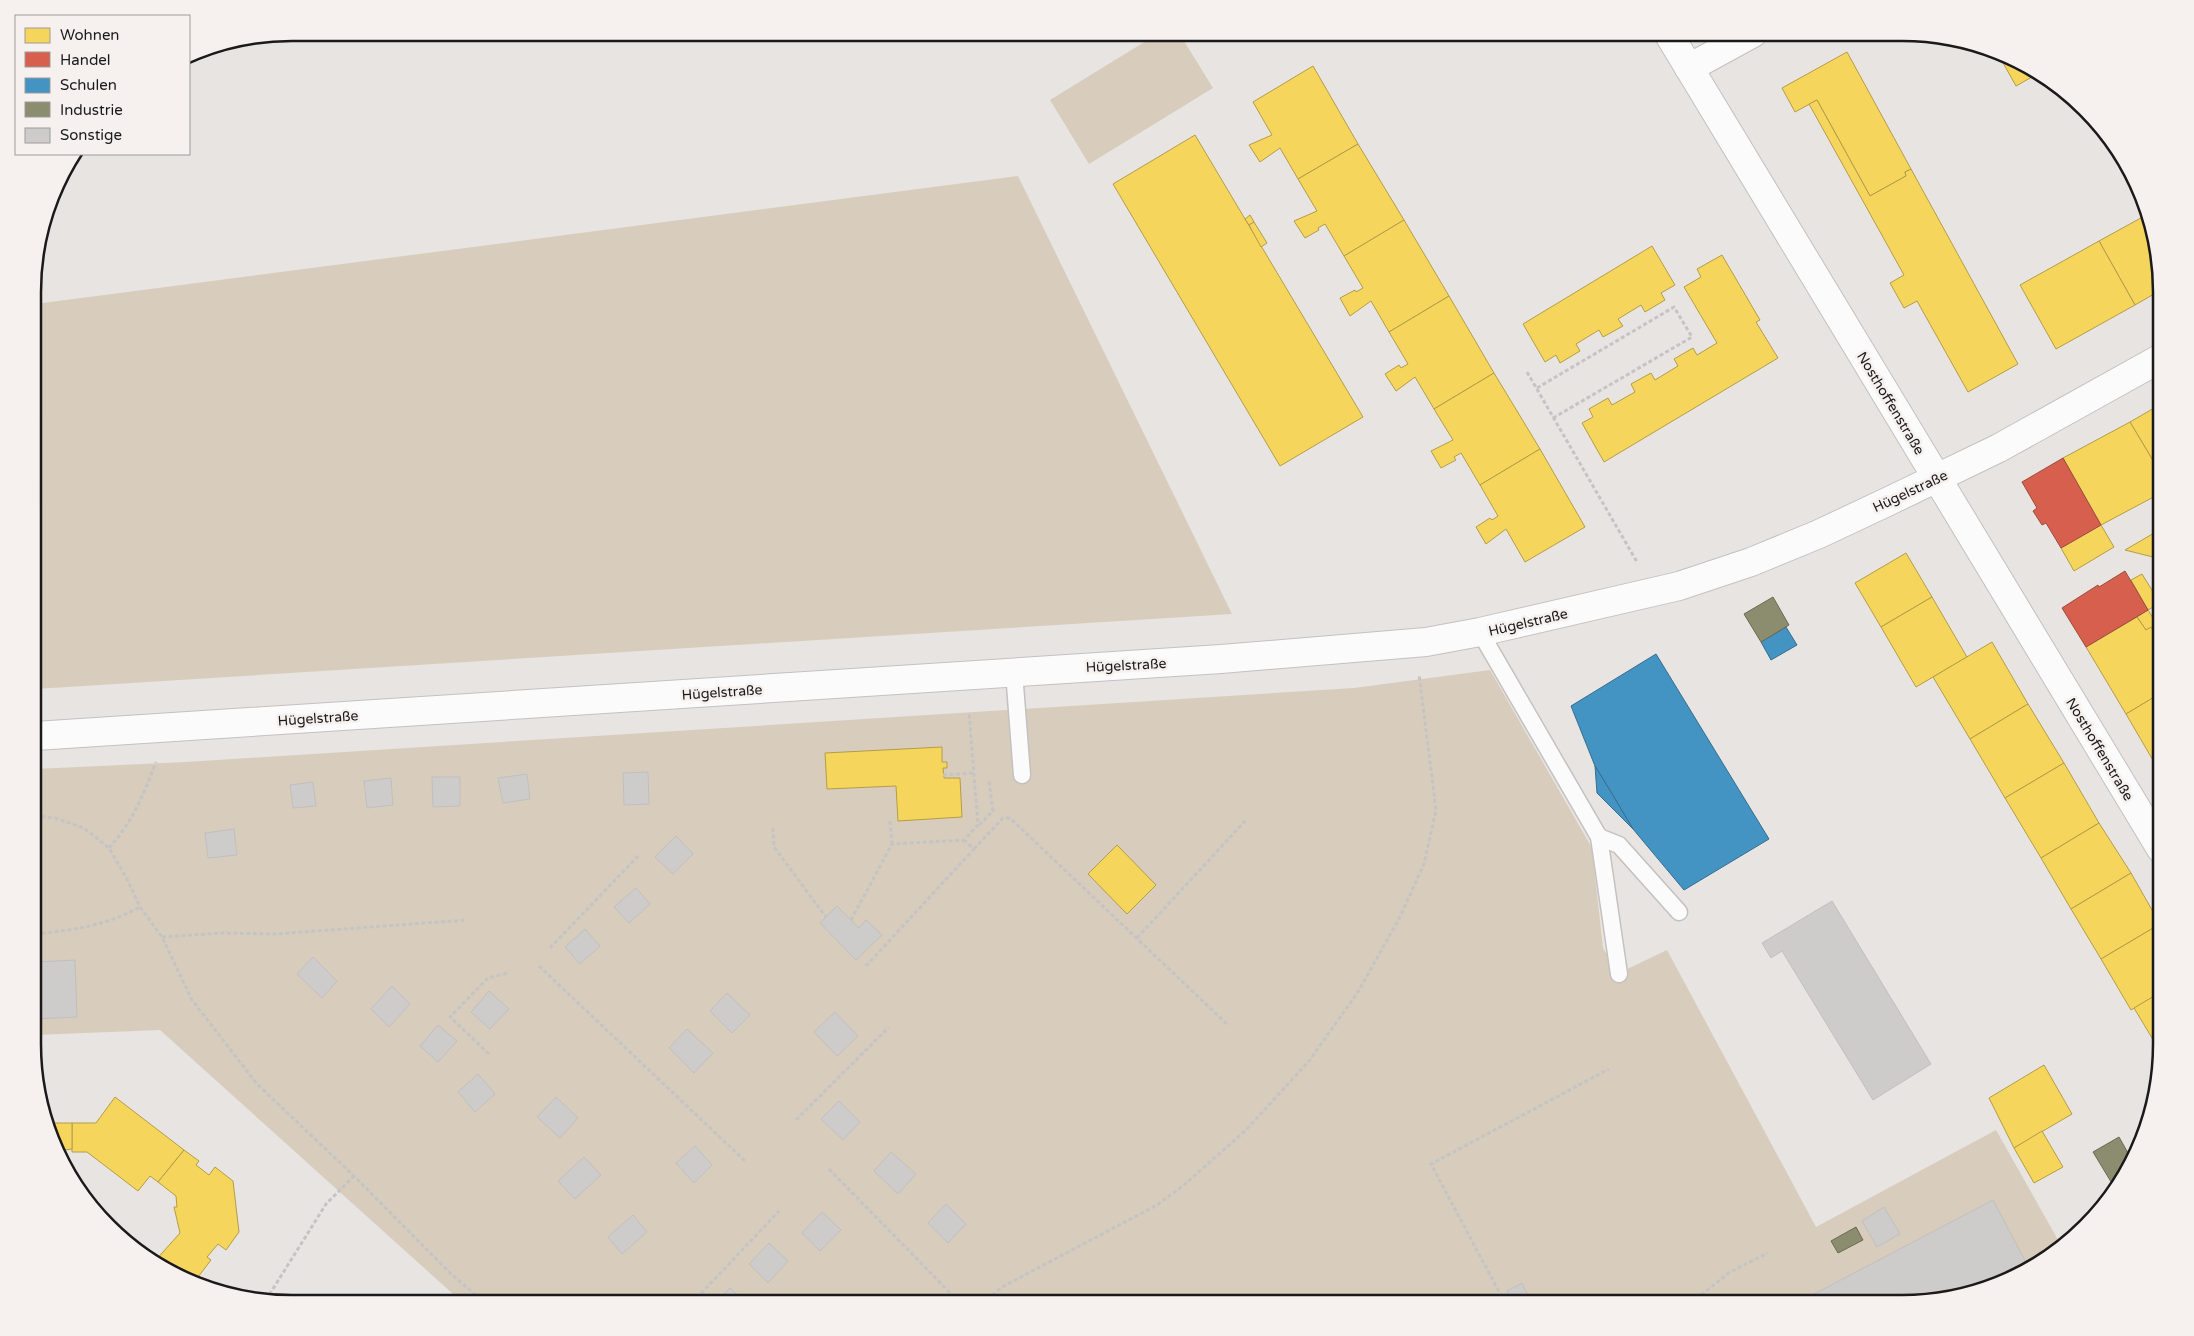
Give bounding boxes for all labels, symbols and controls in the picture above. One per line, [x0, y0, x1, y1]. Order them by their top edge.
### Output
legend [15, 15, 190, 155]
text: Wohnen [60, 26, 120, 44]
text: Handel [60, 51, 111, 69]
text: Schulen [60, 76, 117, 94]
text: Industrie [60, 101, 123, 119]
text: Sonstige [60, 126, 122, 144]
street label: Nosthoffenstraße [1853, 349, 1928, 458]
street label: Hügelstraße [1870, 467, 1950, 516]
street label: Hügelstraße [1487, 605, 1569, 640]
street label: Hügelstraße [1085, 655, 1167, 676]
street label: Hügelstraße [681, 681, 763, 704]
street label: Nosthoffenstraße [2062, 695, 2137, 804]
street label: Hügelstraße [277, 707, 359, 730]

